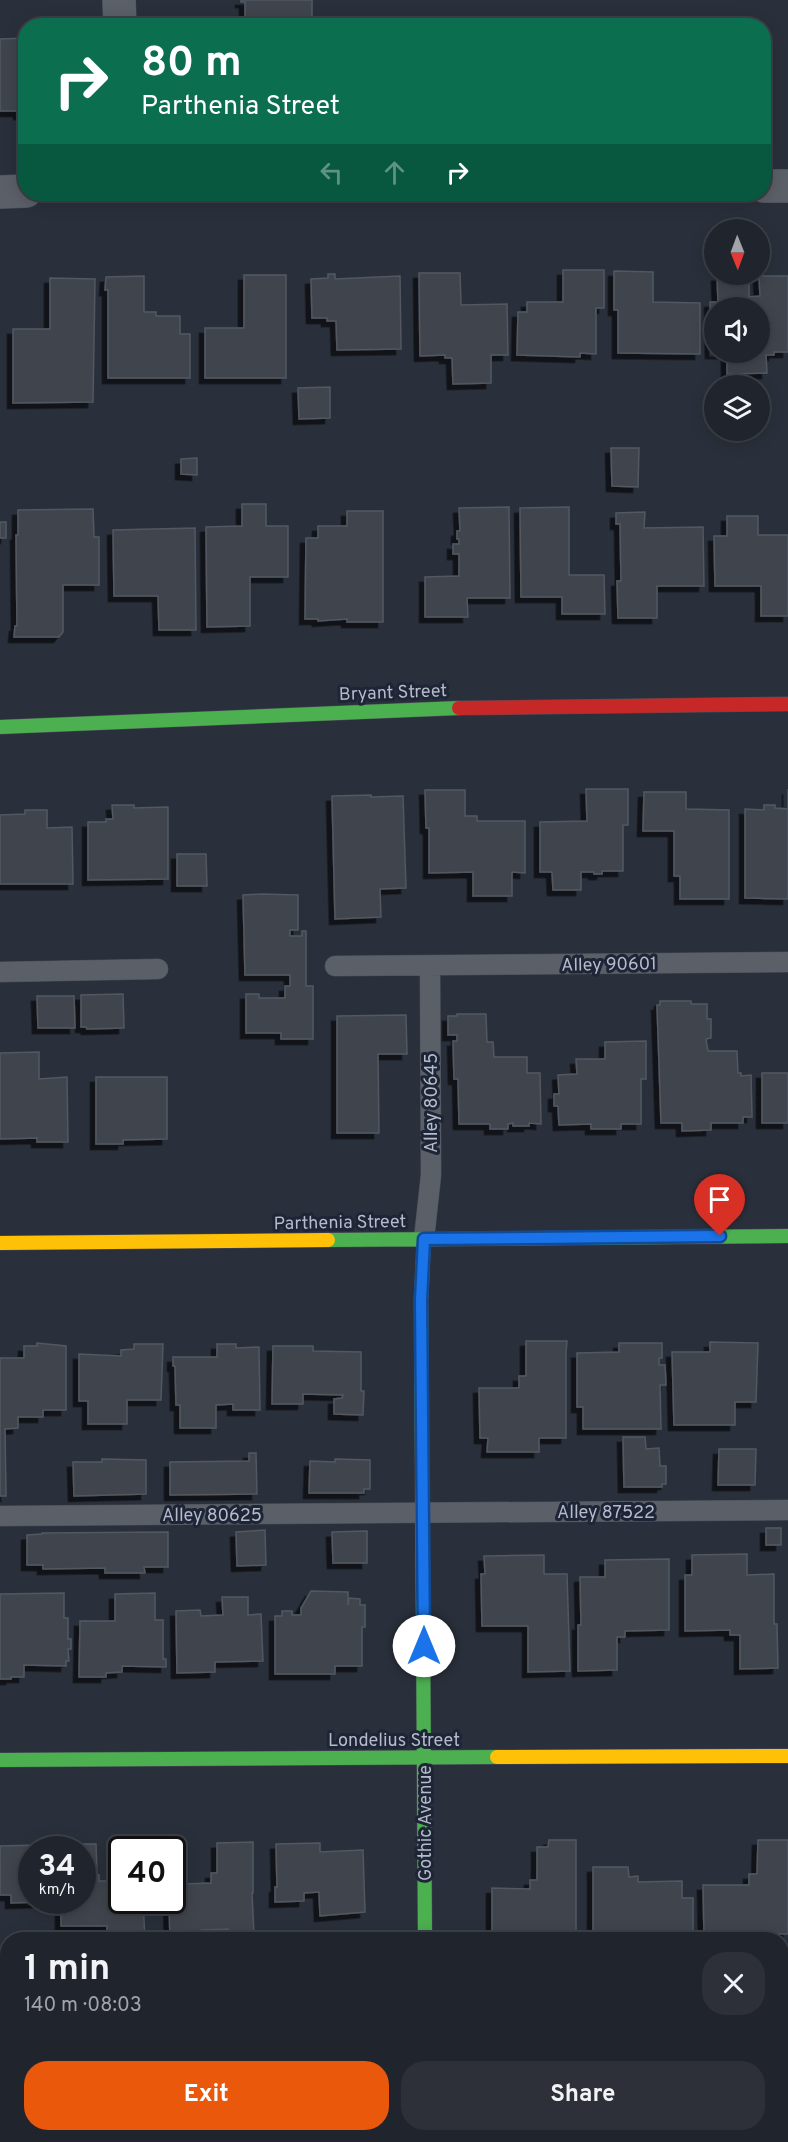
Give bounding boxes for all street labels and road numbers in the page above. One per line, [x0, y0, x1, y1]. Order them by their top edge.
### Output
street label: Bryant Street [339, 680, 448, 707]
street label: Alley 90601 [561, 953, 657, 978]
street label: Alley 80645 [421, 1053, 444, 1153]
street label: Parthenia Street [274, 1211, 407, 1236]
street label: Alley 87522 [557, 1502, 655, 1525]
street label: Alley 80625 [162, 1505, 262, 1528]
street label: Londelius Street [328, 1730, 460, 1753]
street label: Gothic Avenue [415, 1765, 438, 1881]

